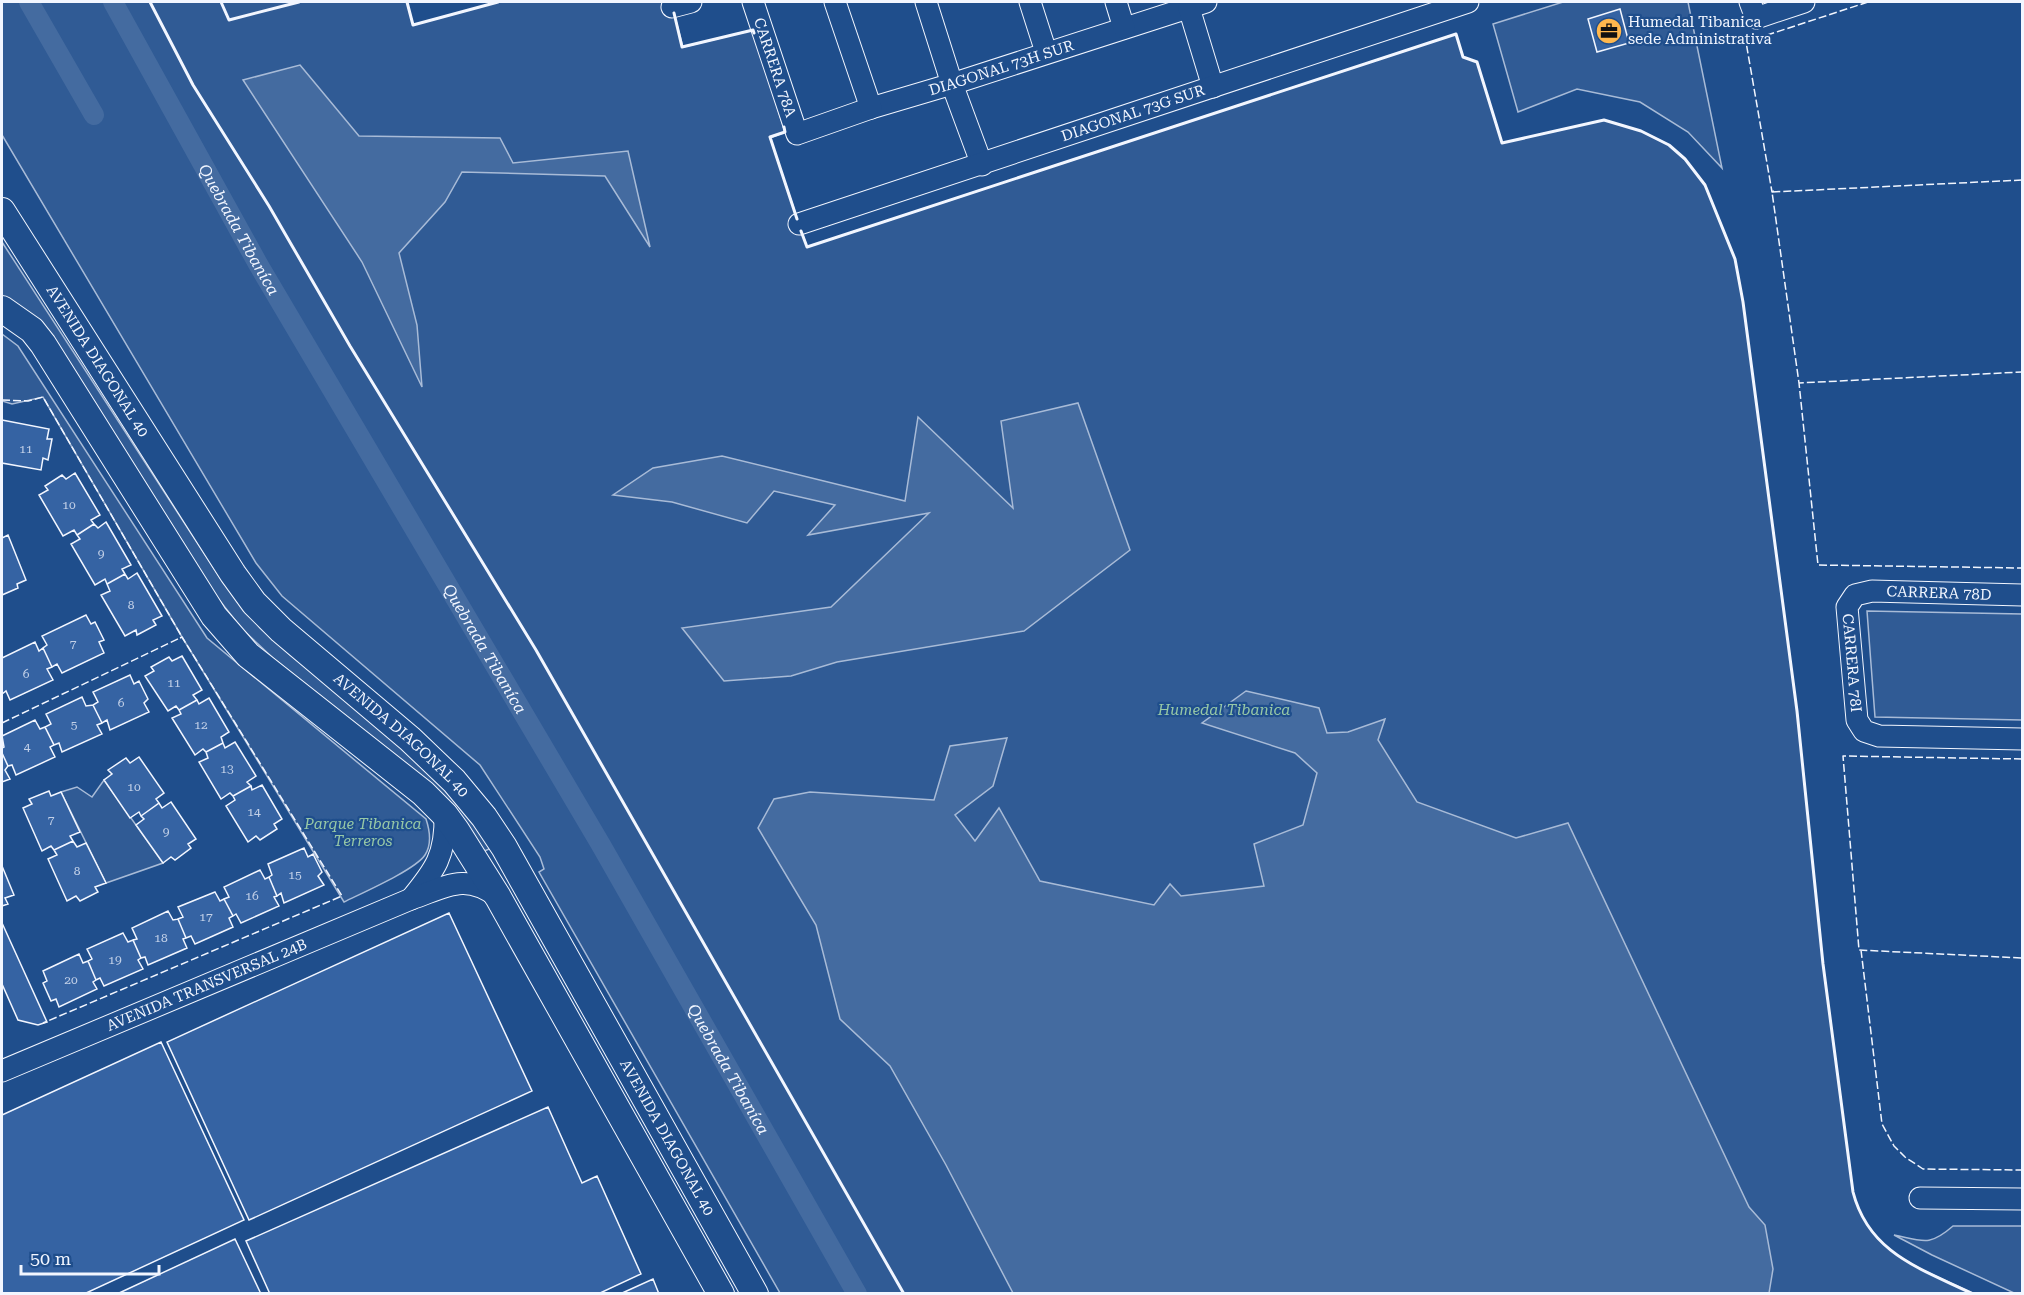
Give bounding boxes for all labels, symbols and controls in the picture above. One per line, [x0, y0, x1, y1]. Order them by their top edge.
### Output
place label: Humedal Tibanica sede Administrativa [1628, 13, 1772, 48]
street label: CARRERA 78A [750, 15, 800, 120]
office icon: Humedal Tibanica sede Administrativa [1594, 16, 1624, 46]
street label: DIAGONAL 73H SUR [927, 36, 1077, 99]
street label: DIAGONAL 73G SUR [1059, 81, 1208, 145]
water label: Quebrada Tibaníca [194, 161, 283, 299]
street label: AVENIDA DIAGONAL 40 [43, 282, 152, 440]
house number: 11 [19, 442, 33, 456]
house number: 10 [62, 498, 76, 512]
house number: 9 [98, 547, 105, 561]
water label: Quebrada Tibaníca [439, 581, 530, 717]
street label: CARRERA 78D [1886, 582, 1992, 604]
house number: 8 [128, 598, 135, 612]
street label: CARRERA 78I [1839, 613, 1865, 713]
house number: 7 [70, 637, 77, 651]
house number: 6 [23, 667, 30, 681]
street label: AVENIDA DIAGONAL 40 [330, 669, 473, 801]
house number: 11 [167, 676, 181, 690]
house number: 6 [118, 696, 125, 710]
park label: Humedal Tibanica [1157, 701, 1290, 719]
house number: 5 [71, 718, 78, 732]
house number: 12 [194, 718, 208, 732]
house number: 4 [24, 740, 31, 754]
house number: 13 [220, 762, 234, 776]
house number: 10 [127, 780, 141, 794]
house number: 14 [247, 805, 261, 819]
house number: 7 [48, 813, 55, 827]
park label: Parque Tibanica Terreros [303, 815, 422, 850]
house number: 9 [163, 825, 170, 839]
house number: 8 [74, 864, 81, 878]
house number: 15 [288, 868, 302, 882]
house number: 16 [245, 889, 259, 903]
house number: 17 [199, 910, 213, 924]
house number: 18 [154, 931, 168, 945]
street label: AVENIDA TRANSVERSAL 24B [104, 935, 309, 1035]
house number: 19 [108, 953, 122, 967]
house number: 20 [64, 973, 78, 987]
water label: Quebrada Tibaníca [684, 1001, 773, 1138]
street label: AVENIDA DIAGONAL 40 [616, 1056, 718, 1219]
scale bar [21, 1238, 159, 1276]
text: 50 m [30, 1248, 71, 1269]

